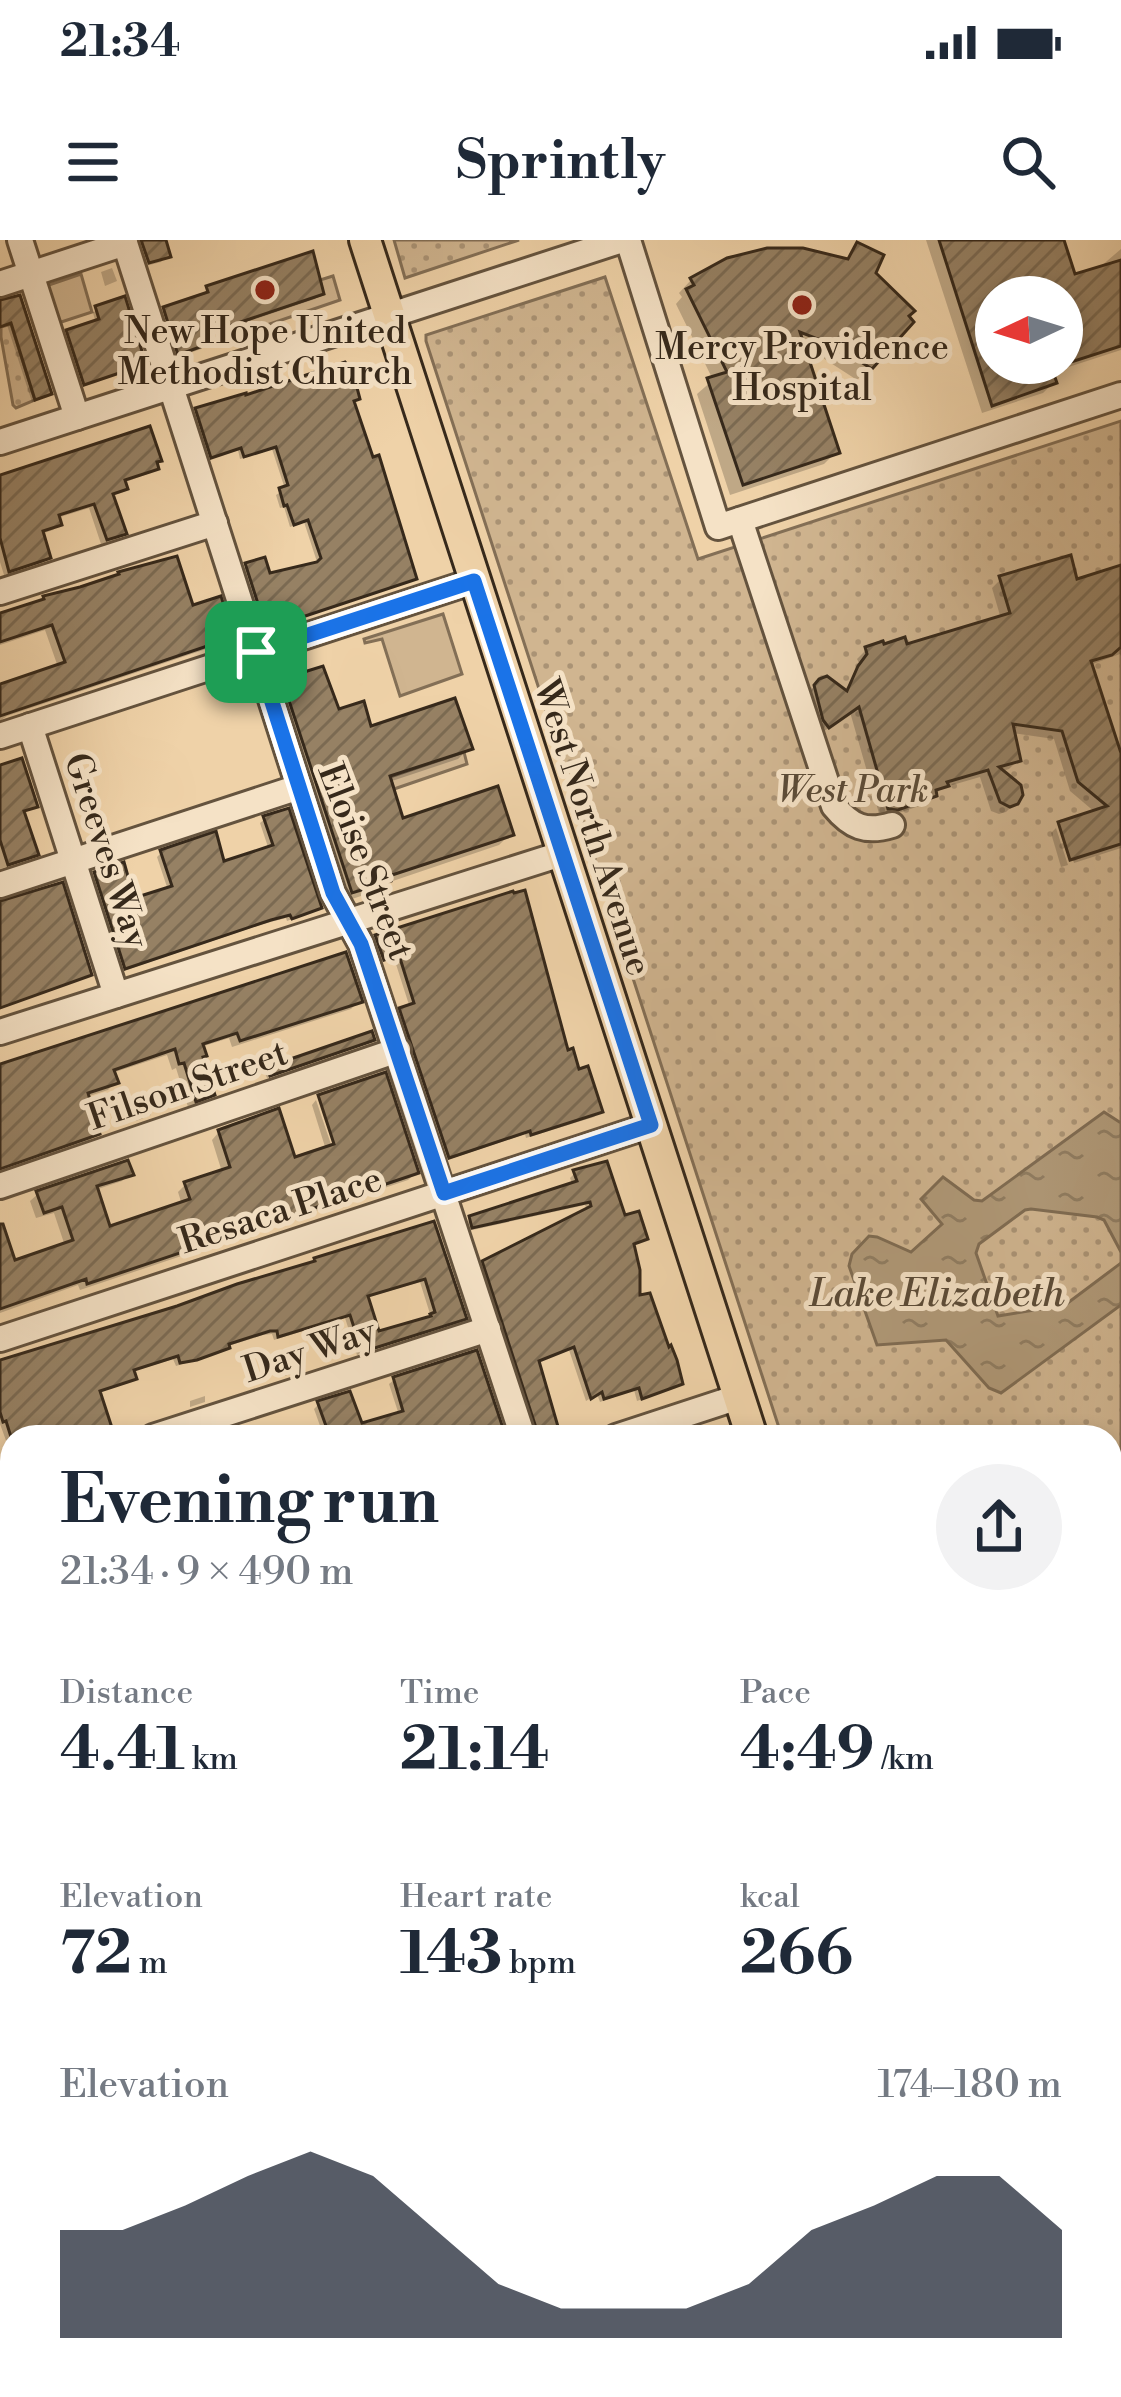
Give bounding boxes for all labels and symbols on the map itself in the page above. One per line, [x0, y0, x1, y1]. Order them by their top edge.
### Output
north arrow [975, 276, 1083, 384]
marker: New Hope United Methodist Church [252, 277, 278, 303]
marker: Mercy Providence Hospital [789, 292, 815, 318]
place label: New Hope United Methodist Church [118, 310, 412, 396]
place label: Mercy Providence Hospital [655, 326, 949, 412]
pin [205, 601, 307, 703]
street label: West North Avenue [522, 673, 661, 981]
street label: Greeves Way [53, 748, 158, 954]
street label: Eloise Street [307, 757, 423, 967]
park label: West Park [777, 769, 929, 814]
street label: Filson Street [82, 1031, 294, 1142]
street label: Resaca Place [174, 1157, 388, 1265]
water label: Lake Elizabeth [809, 1270, 1065, 1319]
street label: Day Way [238, 1309, 382, 1394]

